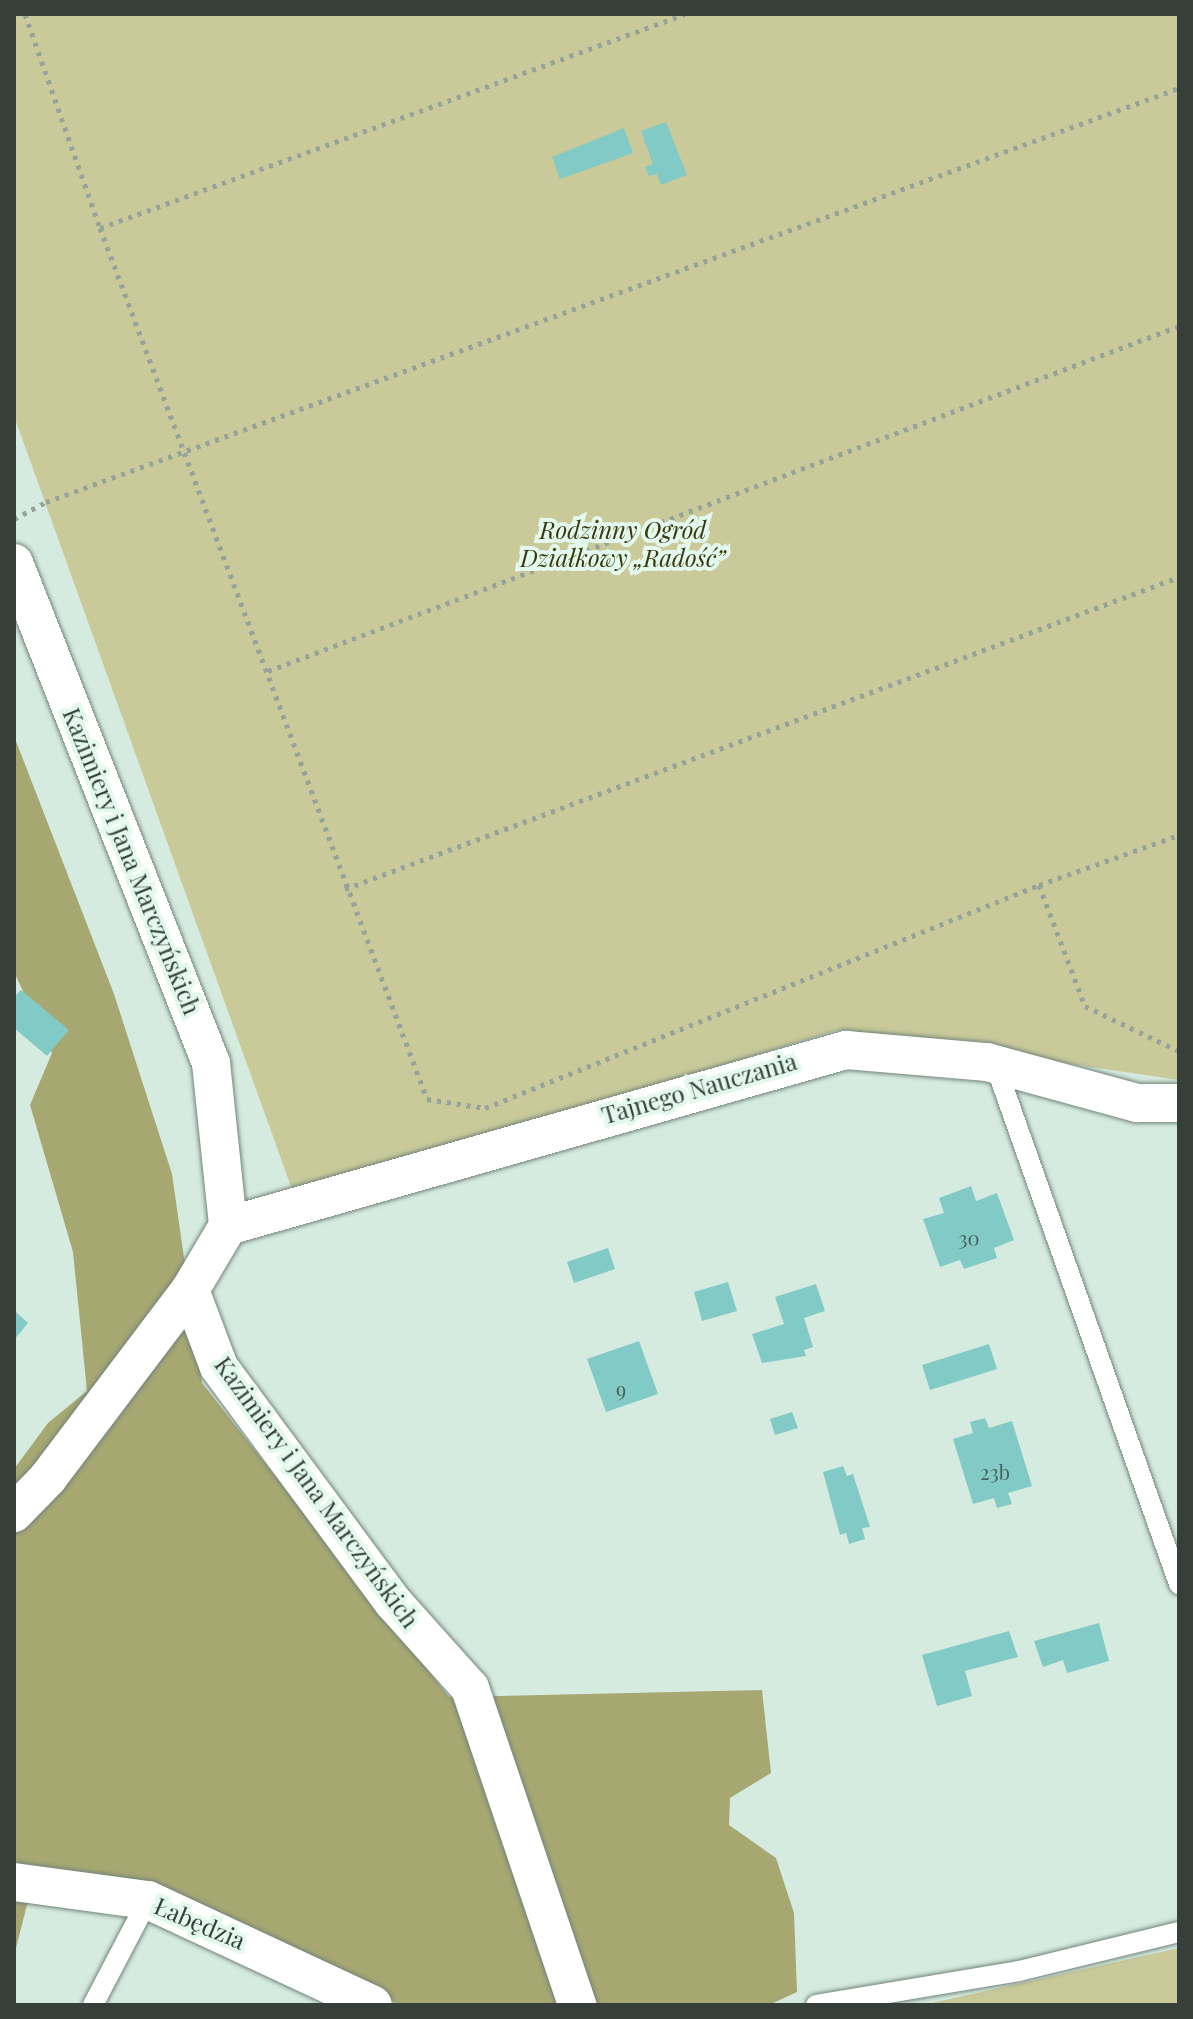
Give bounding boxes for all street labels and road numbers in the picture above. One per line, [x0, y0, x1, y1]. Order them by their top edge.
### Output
street label: Kazimiery i Jana Marczyńskich [57, 703, 207, 1019]
street label: Tajnego Nauczania [598, 1046, 800, 1130]
street label: Kazimiery i Jana Marczyńskich [209, 1350, 425, 1634]
street label: Łabędzia [150, 1891, 250, 1955]

